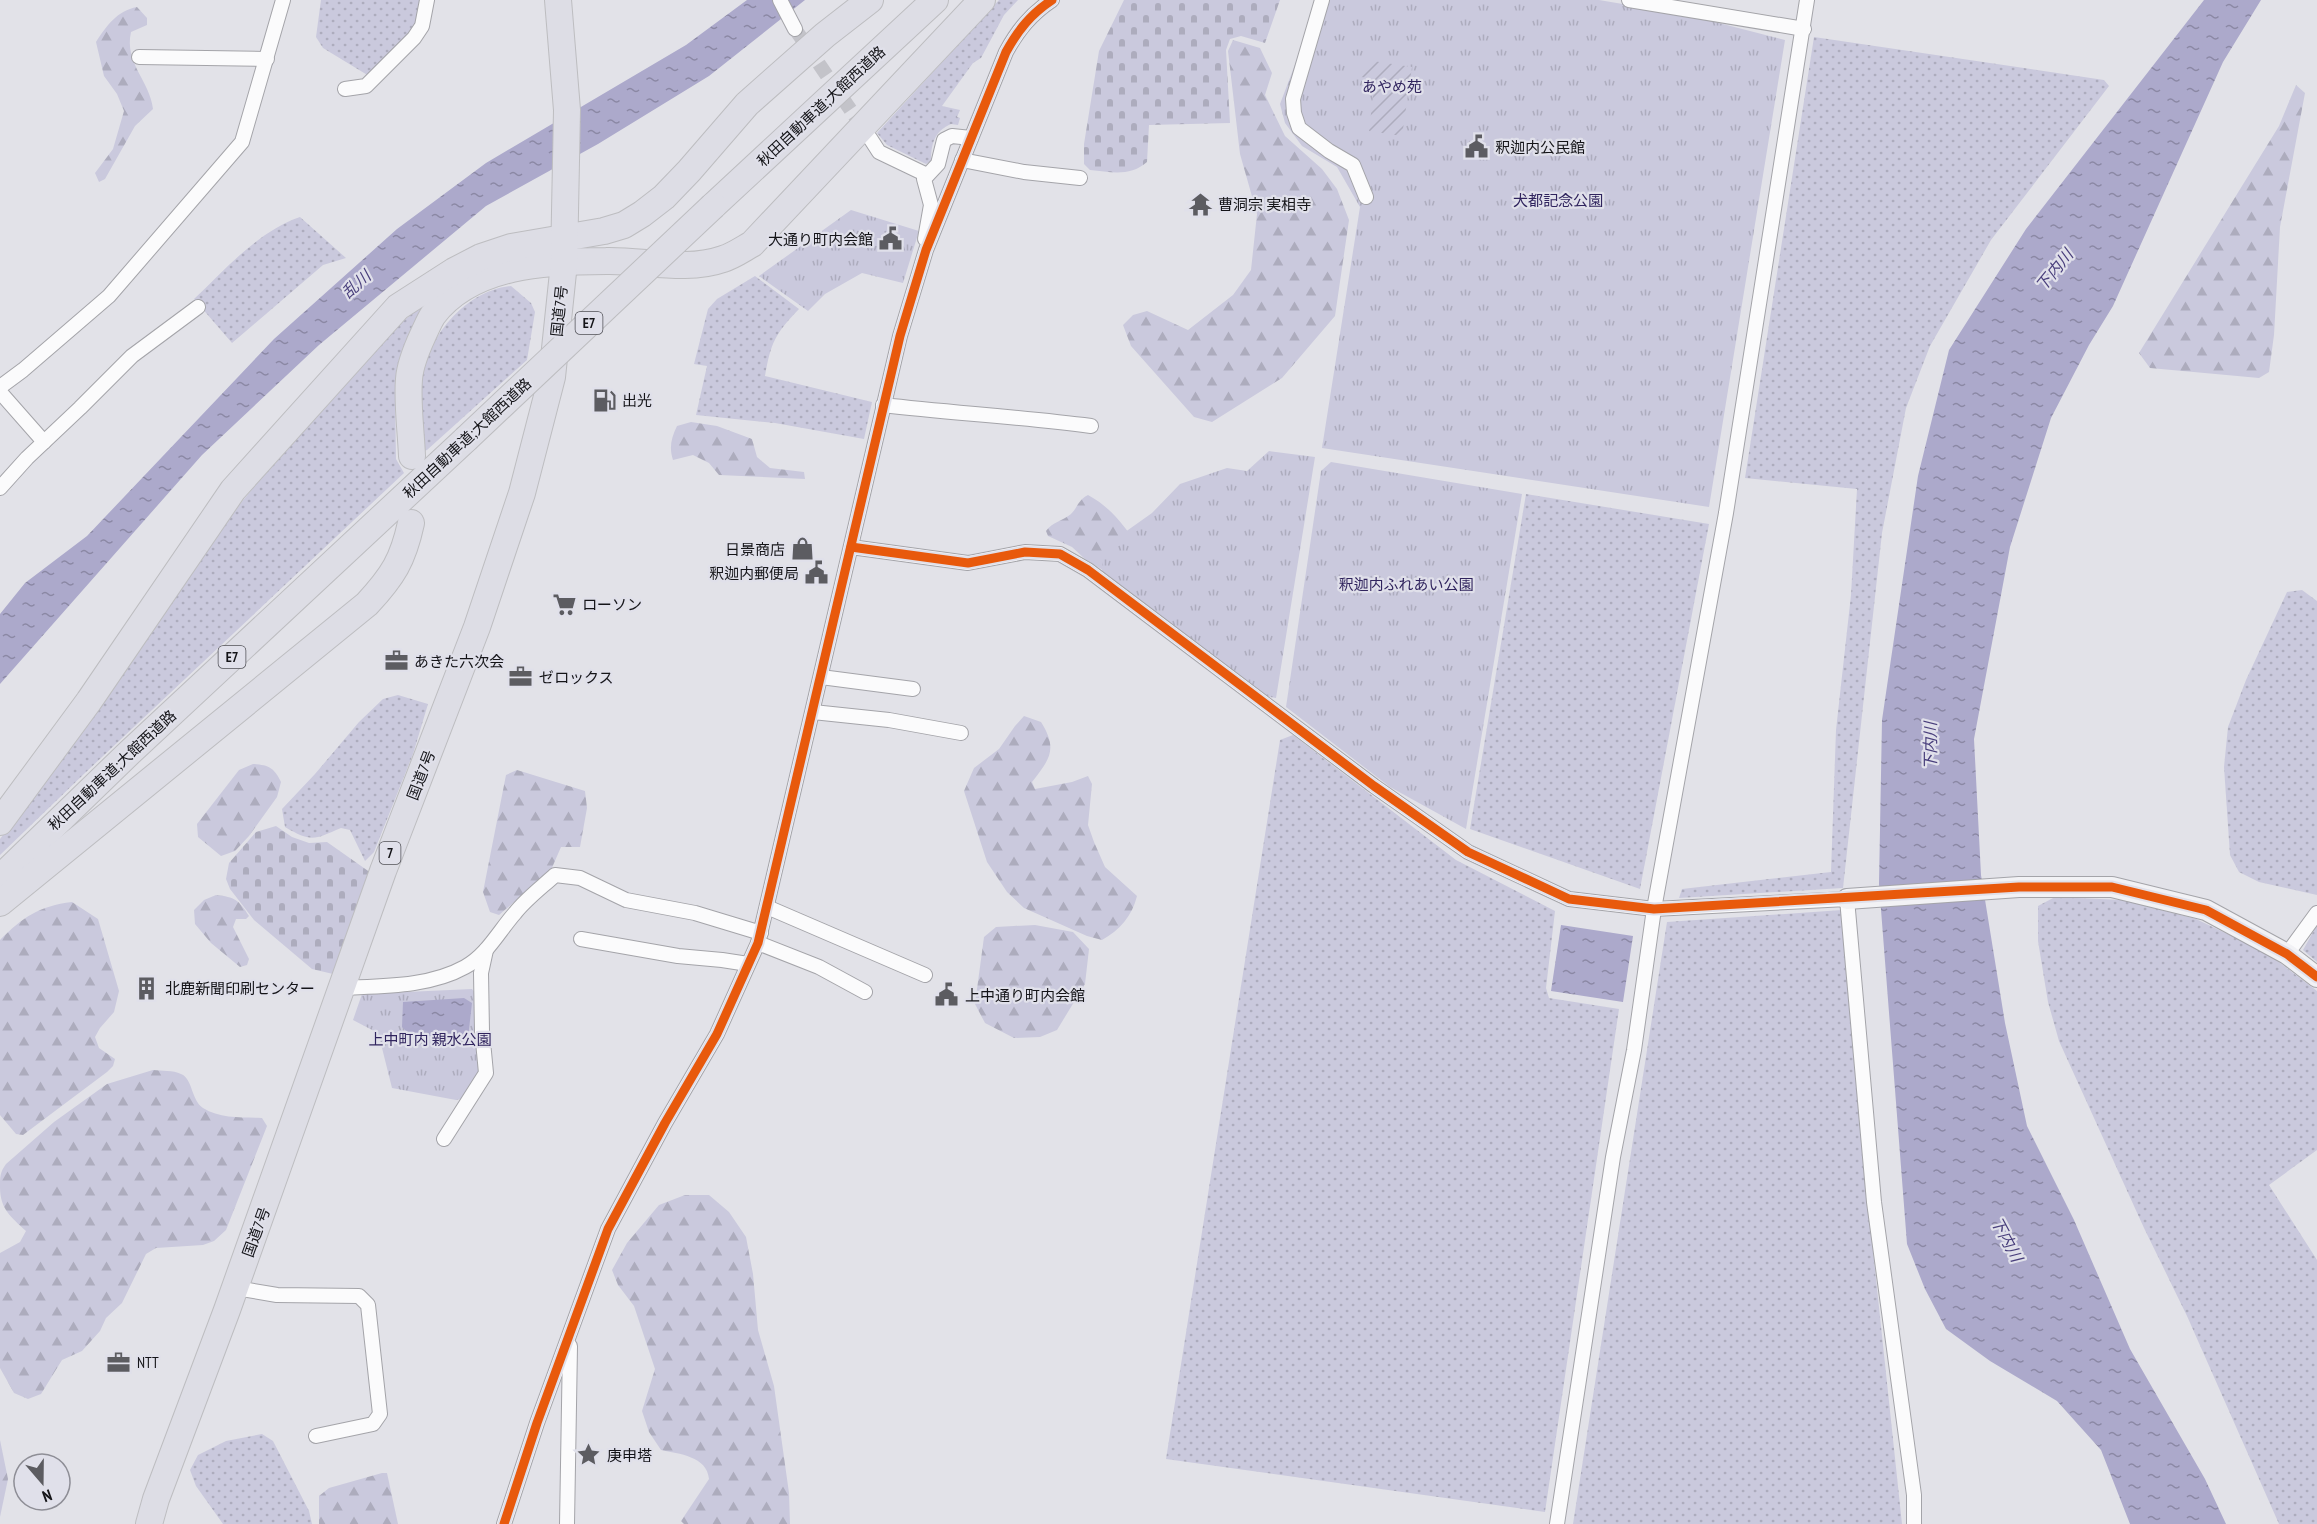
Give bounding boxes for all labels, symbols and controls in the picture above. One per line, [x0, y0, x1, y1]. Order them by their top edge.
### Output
street label: 秋田自動車道;大館西道路 [753, 42, 889, 170]
park label: あやめ苑 [1362, 77, 1422, 96]
public building icon: 釈迦内公民館 [1464, 134, 1490, 160]
place label: 釈迦内公民館 [1495, 138, 1585, 157]
temple icon: 曹洞宗 実相寺 [1187, 191, 1213, 217]
park label: 犬都記念公園 [1513, 191, 1603, 210]
place label: 曹洞宗 実相寺 [1218, 195, 1311, 214]
public building icon: 大通り町内会館 [878, 226, 904, 252]
place label: 大通り町内会館 [768, 230, 873, 249]
water label: 下内川 [2031, 244, 2078, 295]
water label: 乱川 [337, 265, 376, 302]
street label: 国道7号 [547, 284, 571, 338]
road number: E7 [576, 312, 602, 334]
street label: 秋田自動車道;大館西道路 [399, 374, 535, 502]
fuel station icon: 出光 [591, 387, 617, 413]
place label: 出光 [622, 391, 652, 410]
shop icon: 日景商店 [790, 536, 816, 562]
place label: 日景商店 [725, 540, 785, 559]
public building icon: 釈迦内郵便局 [804, 560, 830, 586]
place label: 釈迦内郵便局 [709, 564, 799, 583]
park label: 釈迦内ふれあい公園 [1338, 575, 1474, 594]
supermarket icon: ローソン [551, 591, 577, 617]
place label: ローソン [582, 595, 642, 614]
road number: E7 [218, 646, 246, 668]
office icon: あきた六次会 [383, 648, 409, 674]
place label: あきた六次会 [414, 652, 504, 671]
office icon: ゼロックス [508, 664, 534, 690]
place label: ゼロックス [539, 668, 614, 687]
street label: 秋田自動車道;大館西道路 [44, 706, 180, 834]
water label: 下内川 [1920, 720, 1940, 770]
street label: 国道7号 [403, 747, 439, 803]
road number: 7 [380, 842, 400, 864]
building icon: 北鹿新聞印刷センター [134, 975, 160, 1001]
place label: 北鹿新聞印刷センター [165, 979, 315, 998]
public building icon: 上中通り町内会館 [934, 982, 960, 1008]
place label: 上中通り町内会館 [965, 986, 1085, 1005]
park label: 上中町内 親水公園 [368, 1030, 492, 1049]
street label: 国道7号 [238, 1204, 274, 1260]
water label: 下内川 [1987, 1213, 2028, 1267]
office icon: NTT [106, 1349, 132, 1375]
place label: NTT [137, 1353, 159, 1372]
place icon: 庚申塔 [576, 1442, 602, 1468]
place label: 庚申塔 [607, 1446, 652, 1465]
north arrow [12, 1452, 72, 1512]
text: N [40, 1485, 55, 1507]

